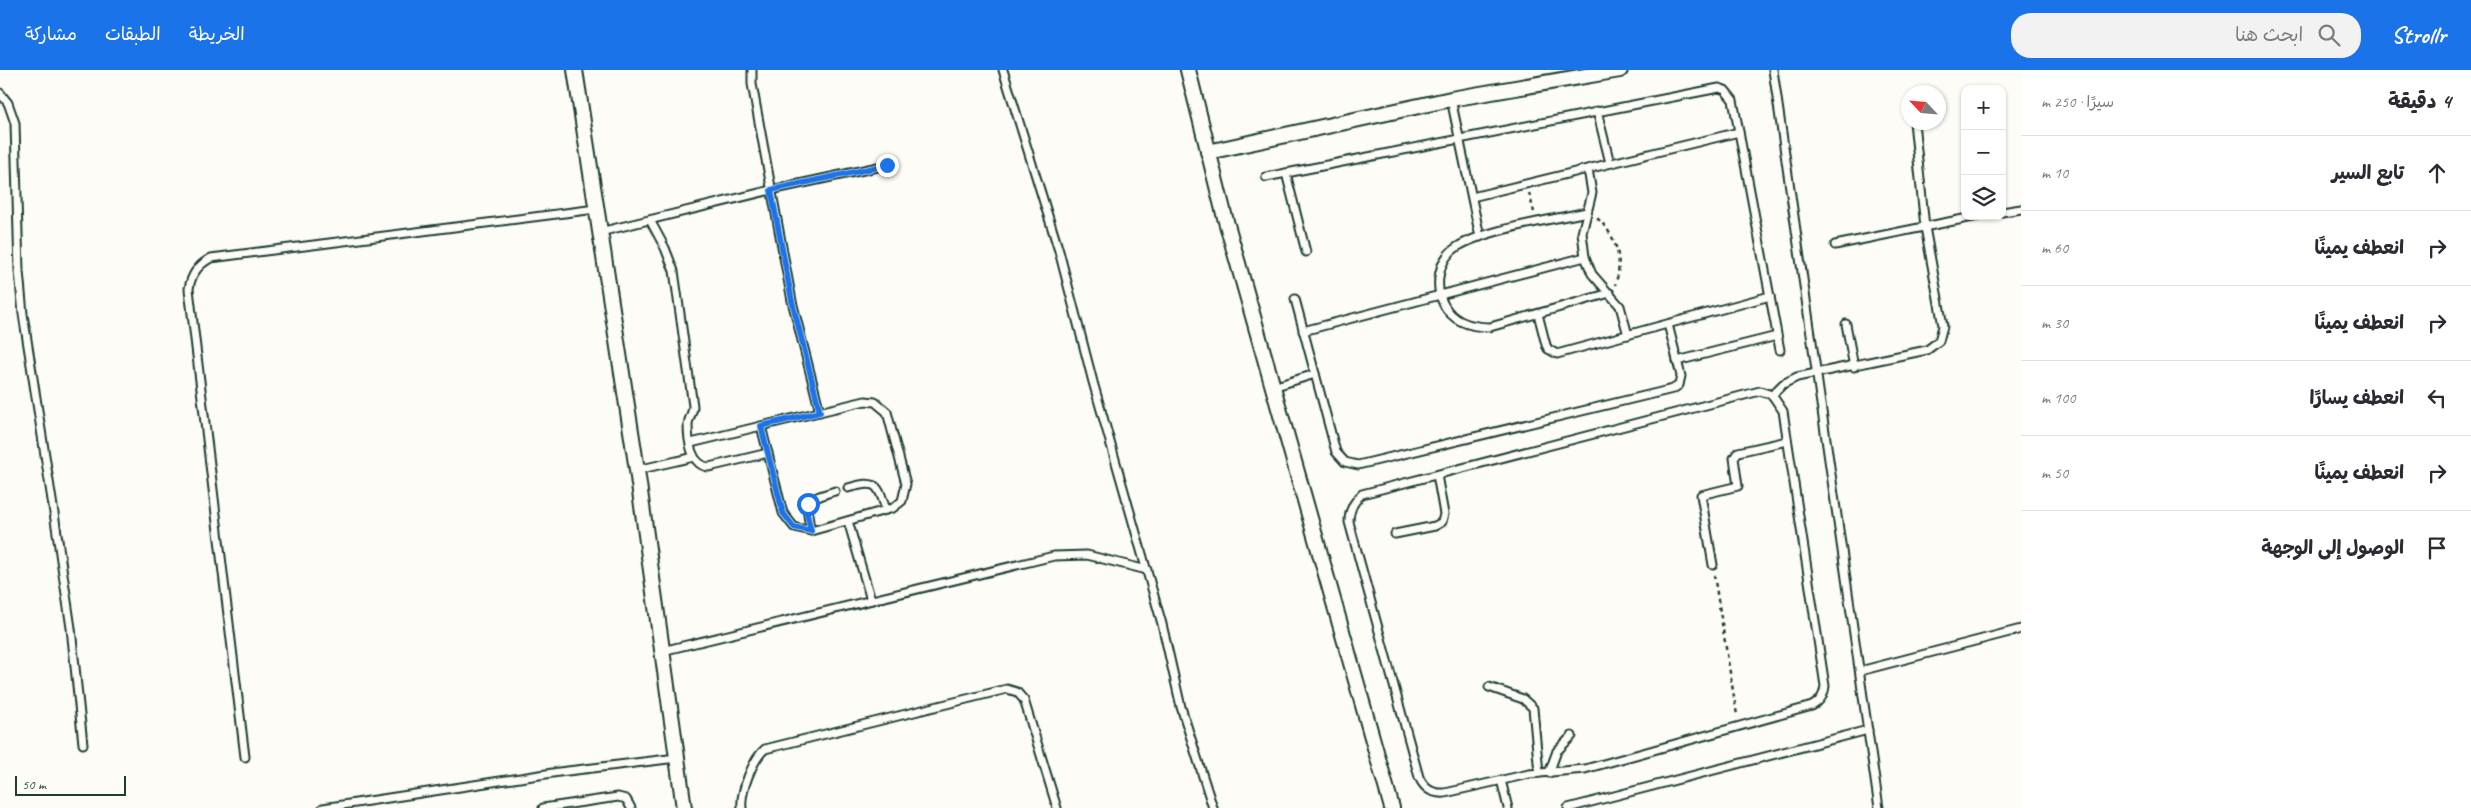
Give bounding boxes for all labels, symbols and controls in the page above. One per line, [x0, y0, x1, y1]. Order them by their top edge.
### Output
search box [2011, 13, 2361, 58]
text: Strollr [2391, 20, 2446, 50]
icon: search [2315, 21, 2343, 49]
text: مشاركة [25, 23, 77, 45]
text: الطبقات [105, 23, 161, 45]
text: الخريطة [189, 23, 245, 45]
text: ابحث هنا [2235, 23, 2303, 47]
north arrow [1901, 85, 1946, 130]
map controls [1961, 85, 2006, 220]
button: + [1961, 85, 2006, 130]
text: 4 دقيقة [2388, 88, 2451, 114]
text: سيرًا · 250 m [2041, 92, 2114, 112]
button: − [1961, 130, 2006, 175]
route end [876, 154, 899, 177]
icon: ahead [2423, 159, 2451, 187]
text: تابع السير [2332, 161, 2404, 185]
text: 10 m [2041, 163, 2068, 183]
button: layers [1961, 175, 2006, 220]
icon: right [2423, 234, 2451, 262]
text: انعطف يمينًا [2315, 236, 2404, 260]
text: 60 m [2041, 238, 2068, 258]
icon: right [2423, 309, 2451, 337]
text: انعطف يمينًا [2315, 311, 2404, 335]
text: 30 m [2041, 313, 2068, 333]
icon: left [2423, 384, 2451, 412]
text: انعطف يسارًا [2310, 386, 2404, 410]
text: 100 m [2041, 388, 2075, 408]
icon: right [2423, 459, 2451, 487]
text: انعطف يمينًا [2315, 461, 2404, 485]
text: 50 m [2041, 463, 2068, 483]
route start [797, 493, 820, 516]
icon: arrive [2423, 534, 2451, 562]
text: الوصول إلى الوجهة [2261, 536, 2404, 560]
scale bar [15, 773, 126, 796]
text: 50 m [22, 776, 46, 793]

